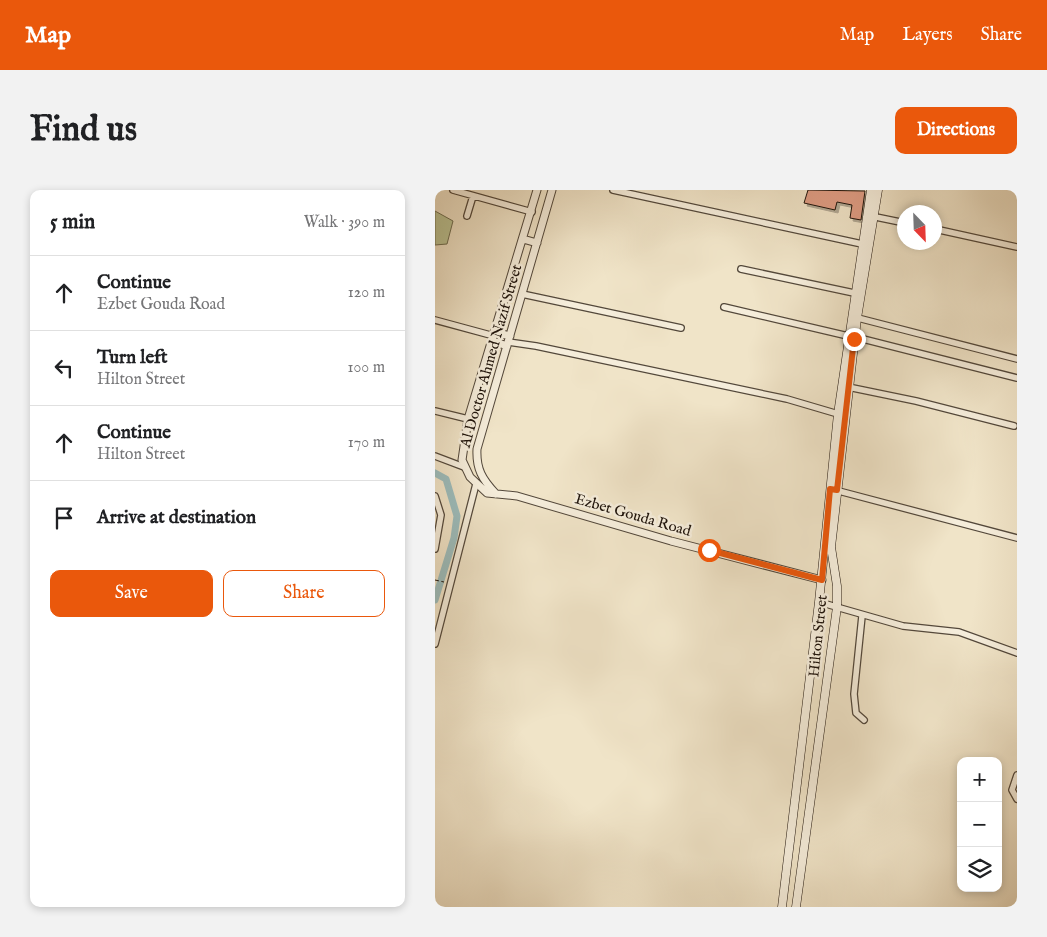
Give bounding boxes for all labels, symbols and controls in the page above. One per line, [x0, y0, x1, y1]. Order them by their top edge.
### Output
text: Map [25, 20, 71, 51]
text: Map [840, 24, 874, 47]
text: Layers [902, 24, 953, 47]
text: Share [981, 24, 1022, 47]
button: Directions [895, 107, 1017, 154]
text: Find us [30, 108, 137, 153]
north arrow [897, 205, 942, 250]
text: 5 min [50, 209, 95, 236]
text: Walk · 390 m [304, 213, 385, 233]
street label: Al Doctor Ahmed Nazif Street [455, 262, 526, 451]
text: Continue [97, 271, 171, 295]
icon: ahead [50, 279, 78, 307]
text: 120 m [348, 283, 385, 303]
text: Ezbet Gouda Road [97, 295, 225, 315]
route end [843, 328, 866, 351]
text: Turn left [97, 346, 168, 370]
icon: left [50, 354, 78, 382]
text: 100 m [348, 358, 385, 378]
text: Hilton Street [97, 370, 185, 390]
text: Continue [97, 421, 171, 445]
icon: ahead [50, 429, 78, 457]
text: 170 m [348, 433, 385, 453]
text: Hilton Street [97, 445, 185, 465]
street label: Ezbet Gouda Road [573, 489, 694, 541]
icon: arrive [50, 504, 78, 532]
text: Arrive at destination [97, 506, 256, 530]
route start [698, 539, 721, 562]
button: Save [50, 570, 213, 617]
button: Share [223, 570, 385, 617]
street label: Hilton Street [804, 594, 832, 678]
map controls [957, 757, 1002, 892]
button: + [957, 757, 1002, 802]
button: − [957, 802, 1002, 847]
button: layers [957, 847, 1002, 892]

